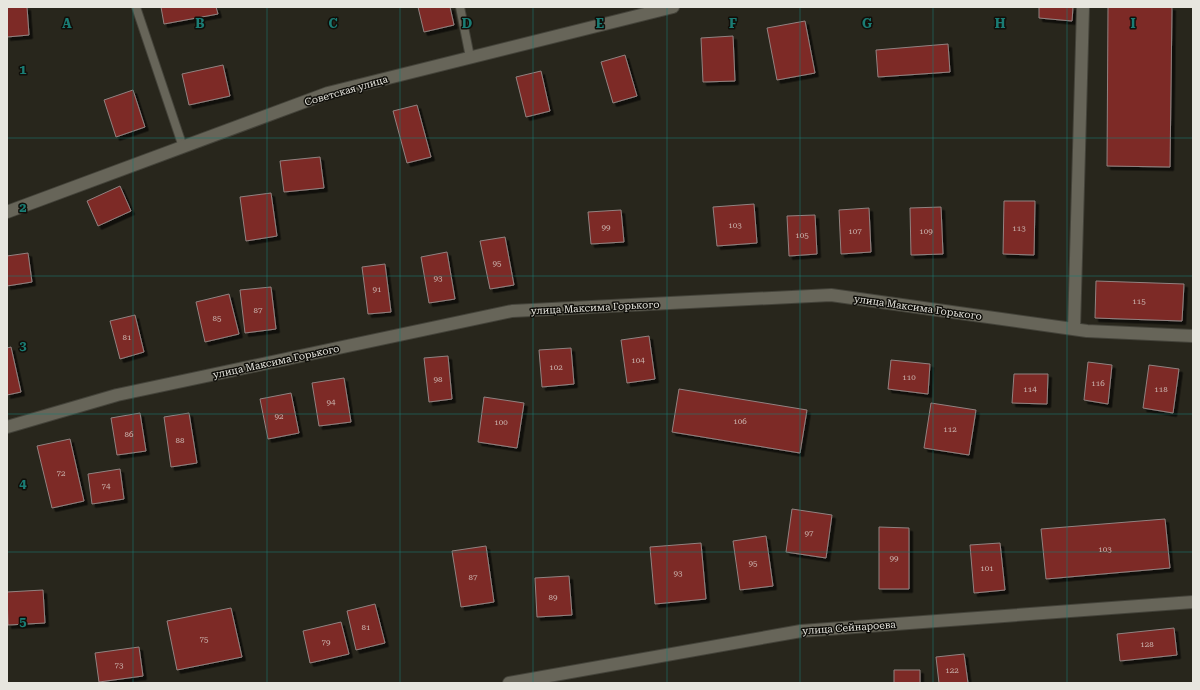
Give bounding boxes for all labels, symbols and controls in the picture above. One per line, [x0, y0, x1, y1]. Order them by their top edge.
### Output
text: A [62, 16, 72, 31]
text: B [195, 16, 205, 31]
text: C [328, 16, 338, 31]
text: D [462, 16, 472, 31]
text: E [596, 16, 604, 31]
text: F [729, 16, 737, 31]
text: G [862, 16, 872, 31]
text: H [995, 16, 1006, 31]
text: I [1130, 16, 1136, 31]
text: 1 [19, 62, 27, 77]
street label: Советская улица [303, 73, 389, 108]
text: 2 [19, 200, 27, 215]
house number: 103 [728, 221, 742, 230]
house number: 99 [602, 223, 611, 232]
house number: 113 [1012, 224, 1026, 233]
house number: 107 [848, 227, 862, 236]
house number: 109 [919, 227, 933, 236]
house number: 105 [795, 231, 809, 240]
house number: 95 [493, 259, 502, 268]
house number: 93 [434, 274, 443, 283]
house number: 91 [373, 285, 382, 294]
street label: улица Максима Горького [853, 293, 982, 322]
house number: 115 [1132, 297, 1146, 306]
street label: улица Максима Горького [530, 299, 660, 316]
house number: 87 [254, 306, 263, 315]
house number: 85 [213, 314, 222, 323]
house number: 81 [123, 333, 132, 342]
text: 3 [19, 338, 27, 353]
street label: улица Максима Горького [212, 343, 340, 380]
house number: 104 [631, 356, 645, 365]
house number: 102 [549, 363, 563, 372]
house number: 110 [902, 373, 916, 382]
house number: 98 [434, 375, 443, 384]
house number: 116 [1091, 379, 1105, 388]
house number: 114 [1023, 385, 1037, 394]
house number: 118 [1154, 385, 1168, 394]
house number: 94 [327, 398, 336, 407]
house number: 92 [275, 412, 284, 421]
house number: 106 [733, 417, 747, 426]
house number: 100 [494, 418, 508, 427]
house number: 112 [943, 425, 957, 434]
house number: 86 [125, 430, 134, 439]
house number: 88 [176, 436, 185, 445]
house number: 72 [57, 469, 66, 478]
text: 4 [19, 476, 27, 491]
house number: 74 [102, 482, 111, 491]
house number: 97 [805, 529, 814, 538]
house number: 103 [1098, 545, 1112, 554]
house number: 99 [890, 554, 899, 563]
house number: 95 [749, 559, 758, 568]
house number: 101 [980, 564, 994, 573]
house number: 93 [674, 569, 683, 578]
house number: 87 [469, 573, 478, 582]
house number: 89 [549, 593, 558, 602]
text: 5 [19, 614, 27, 629]
street label: улица Сейнароева [802, 619, 897, 636]
house number: 81 [362, 623, 371, 632]
house number: 75 [200, 635, 209, 644]
house number: 79 [322, 638, 331, 647]
house number: 128 [1140, 640, 1154, 649]
house number: 73 [115, 661, 124, 670]
house number: 122 [945, 666, 959, 675]

